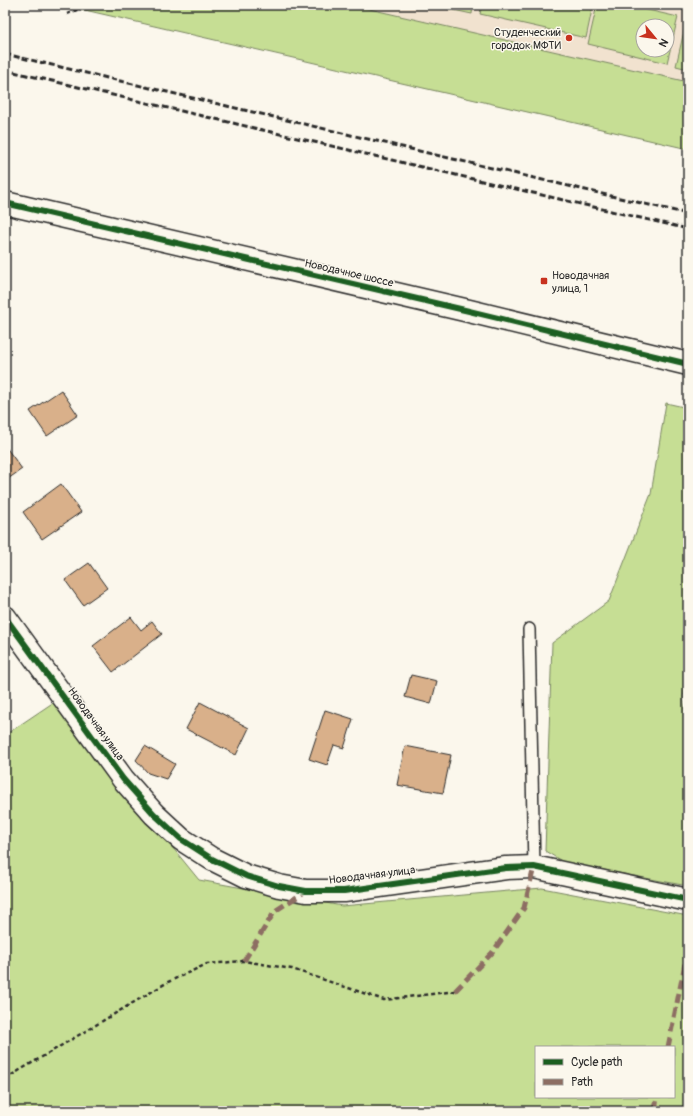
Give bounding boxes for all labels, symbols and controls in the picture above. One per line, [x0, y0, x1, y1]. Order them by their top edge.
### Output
north arrow [635, 18, 675, 58]
place label: Студенческий городок МФТИ [492, 26, 561, 52]
marker: Студенческий городок МФТИ [564, 33, 574, 43]
text: N [656, 36, 671, 50]
street label: Новодачное шоссе [303, 256, 395, 290]
place label: Новодачная улица, 1 [551, 269, 609, 295]
marker: Новодачная улица, 1 [539, 276, 549, 286]
street label: Новодачная улица [65, 685, 127, 763]
street label: Новодачная улица [328, 863, 416, 887]
legend [535, 1046, 675, 1098]
text: Cycle path [571, 1055, 623, 1070]
text: Path [571, 1075, 593, 1090]

